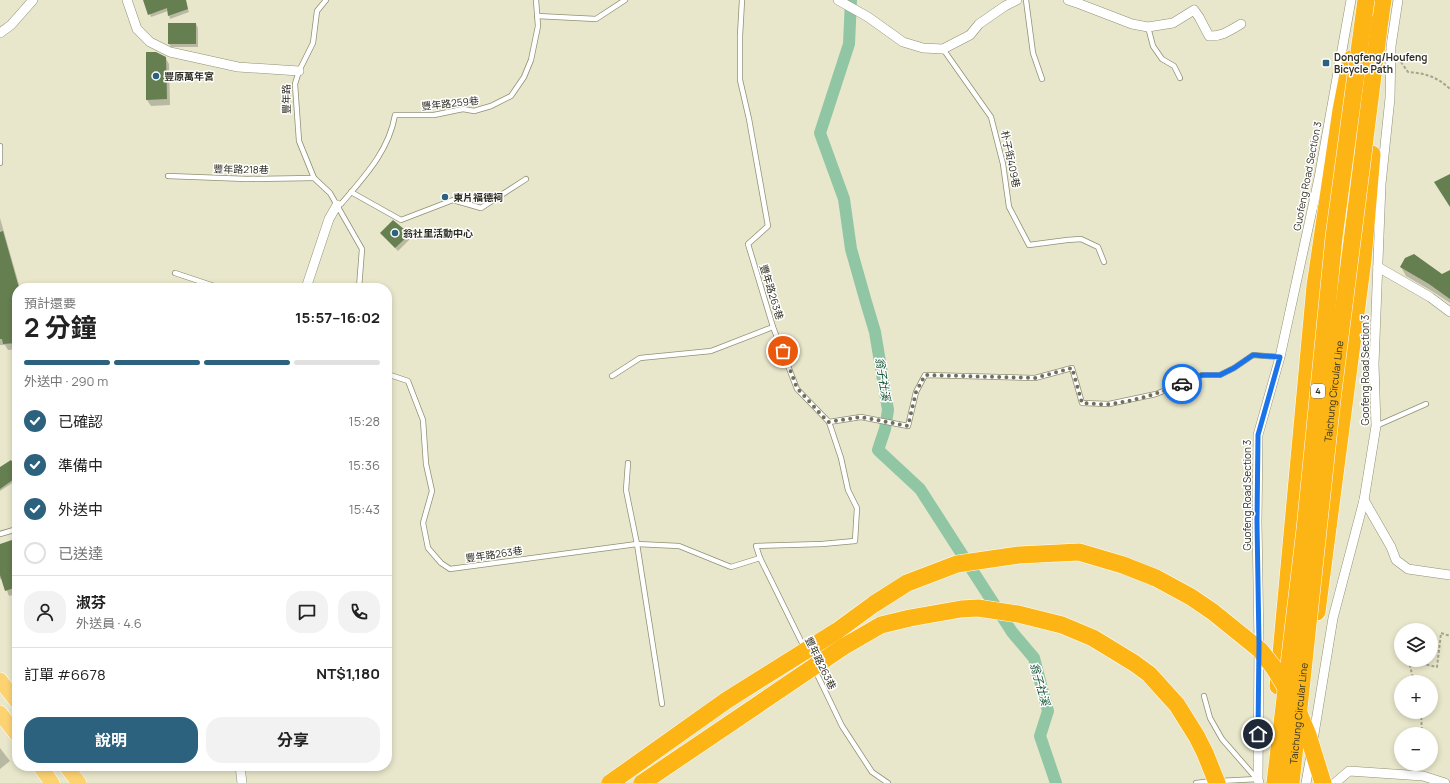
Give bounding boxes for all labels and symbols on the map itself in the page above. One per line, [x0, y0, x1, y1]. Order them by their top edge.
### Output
place label: Dongfeng/Houfeng Bicycle Path [1334, 50, 1427, 76]
marker: Dongfeng/Houfeng Bicycle Path [1321, 58, 1331, 68]
place label: 豐原萬年宮 [164, 69, 214, 83]
marker: 豐原萬年宮 [151, 71, 161, 81]
street label: 豐年路 [279, 84, 293, 114]
street label: 豐年路259巷 [421, 93, 479, 113]
street label: Guofeng Road Section 3 [1290, 120, 1324, 232]
street label: 朴子街409巷 [998, 129, 1024, 189]
street label: 豐年路218巷 [213, 162, 269, 176]
place label: 東片福德祠 [453, 190, 503, 204]
marker: 東片福德祠 [440, 192, 450, 202]
place label: 翁社里活動中心 [403, 226, 473, 240]
marker: 翁社里活動中心 [390, 228, 400, 238]
street label: 豐年路263巷 [757, 262, 787, 322]
street label: Goofeng Road Section 3 [1358, 315, 1372, 425]
pin [766, 334, 800, 368]
street label: Taichung Circular Line [1321, 340, 1346, 443]
water label: 翁子社溪 [873, 356, 895, 404]
courier [1162, 364, 1202, 404]
road number: 4 [1311, 384, 1325, 398]
street label: Guofeng Road Section 3 [1240, 440, 1254, 550]
street label: 豐年路263巷 [465, 543, 523, 565]
street label: 豐年路263巷 [802, 634, 840, 692]
water label: 翁子社溪 [1027, 661, 1054, 709]
street label: Taichung Circular Line [1286, 662, 1311, 765]
pin [1241, 717, 1275, 751]

